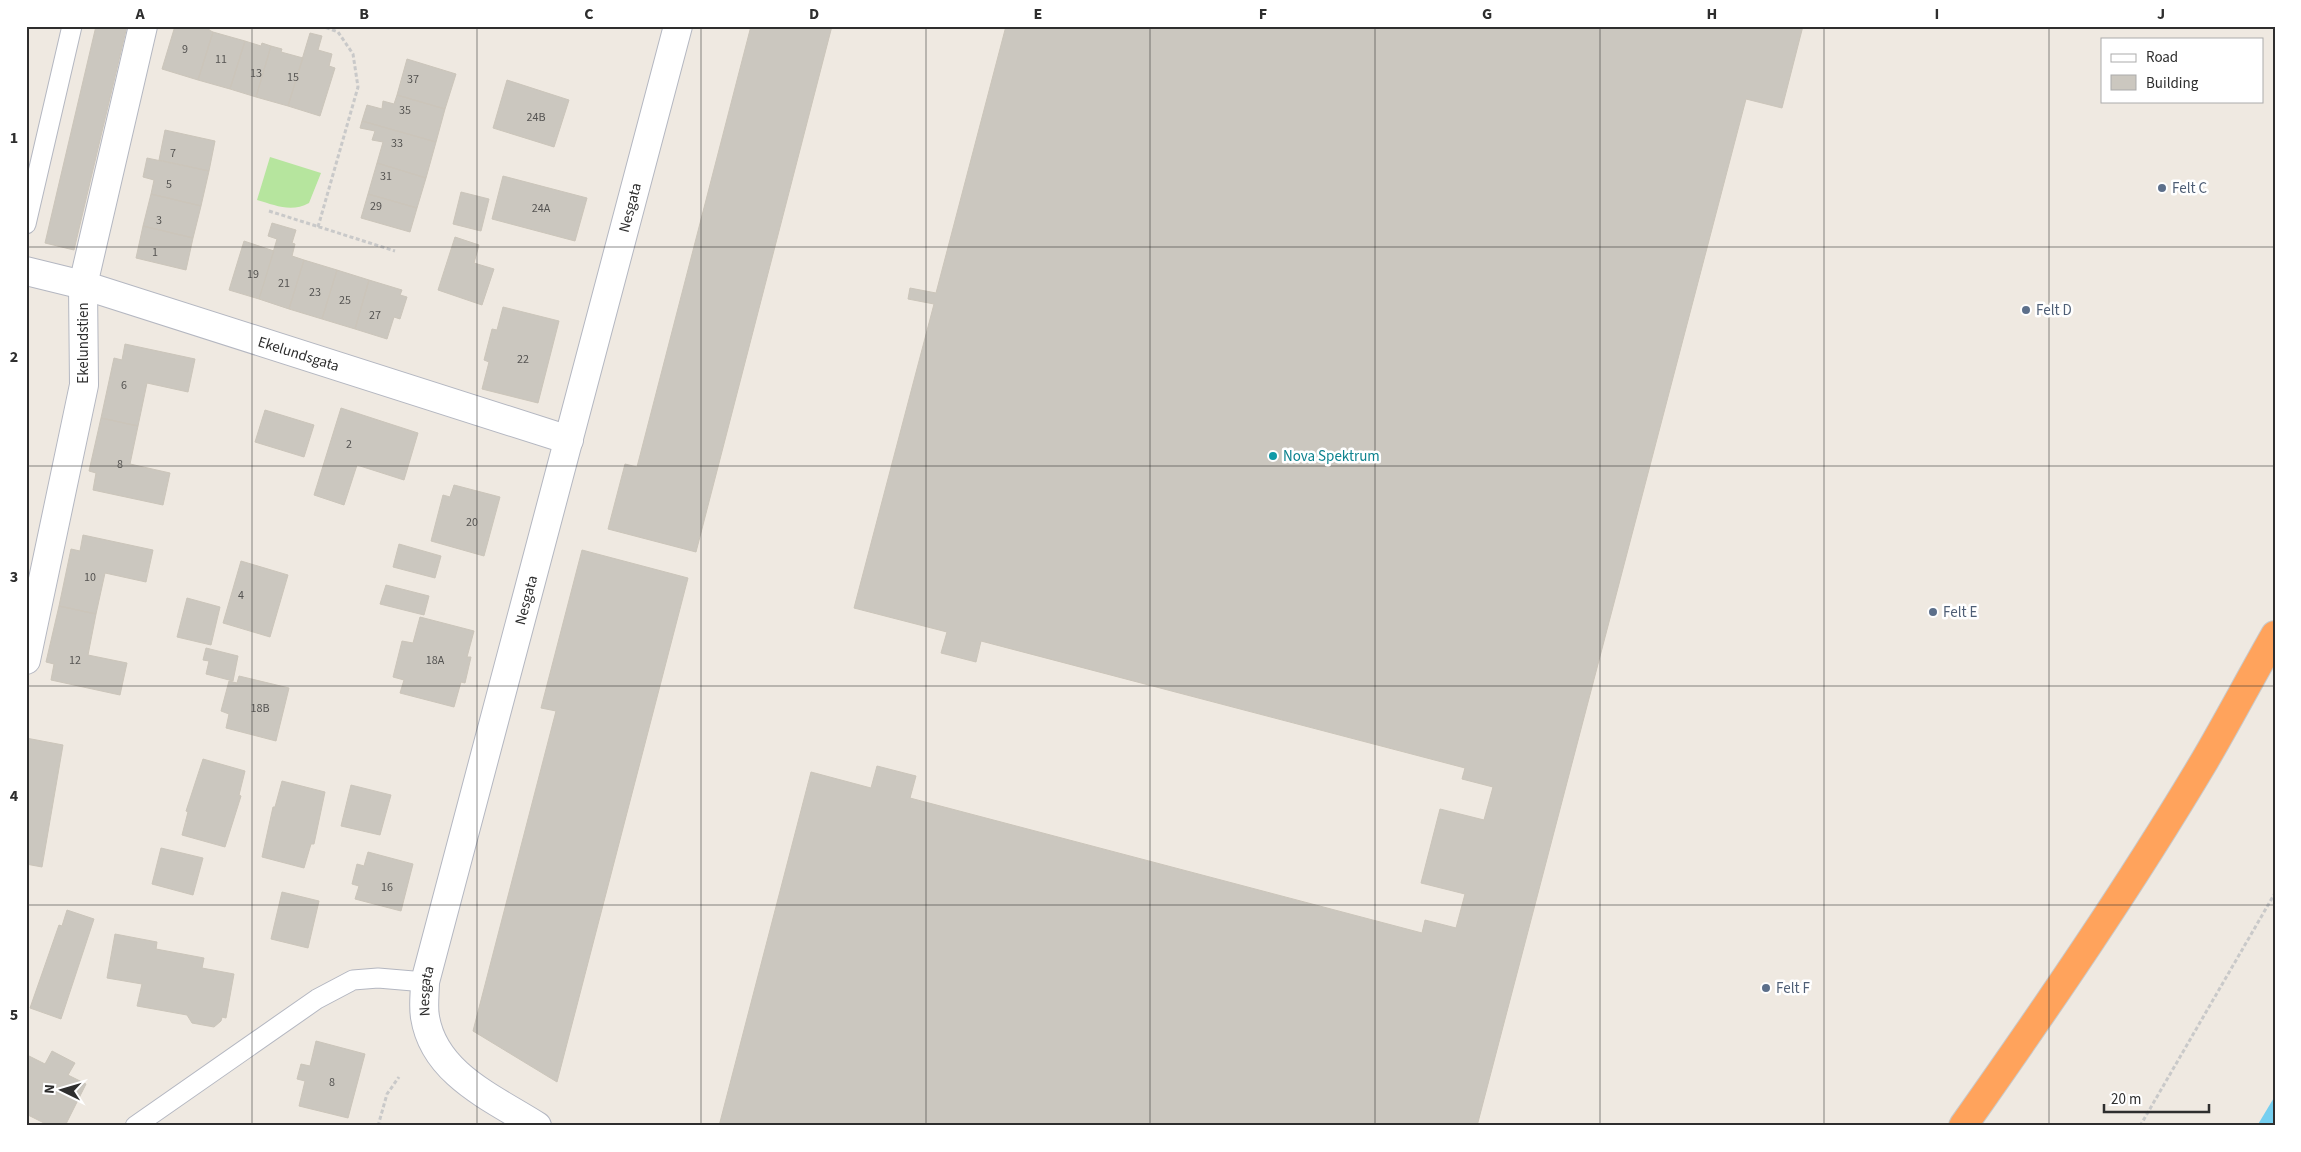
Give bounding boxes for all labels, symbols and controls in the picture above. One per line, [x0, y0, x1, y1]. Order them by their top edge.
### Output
text: A [134, 3, 145, 25]
text: B [359, 3, 369, 25]
text: C [584, 3, 594, 25]
text: D [809, 3, 819, 25]
text: E [1034, 3, 1042, 25]
text: F [1259, 3, 1267, 25]
text: G [1482, 3, 1492, 25]
text: H [1707, 3, 1717, 25]
text: I [1935, 3, 1939, 25]
text: J [2157, 3, 2165, 25]
legend [2101, 38, 2264, 102]
house number: 9 [182, 41, 188, 58]
text: Road [2146, 47, 2178, 68]
house number: 11 [215, 51, 227, 68]
house number: 13 [250, 65, 262, 82]
house number: 15 [287, 69, 299, 86]
house number: 37 [407, 71, 419, 88]
text: Building [2146, 73, 2199, 94]
house number: 35 [399, 102, 411, 119]
house number: 24B [527, 109, 545, 126]
text: 1 [10, 127, 18, 149]
house number: 33 [391, 135, 403, 152]
house number: 7 [170, 145, 176, 162]
house number: 31 [380, 168, 392, 185]
house number: 5 [166, 176, 172, 193]
place label: Felt C [2172, 178, 2208, 199]
street label: Nesgata [614, 181, 647, 235]
marker: Felt C [2156, 182, 2168, 194]
house number: 29 [370, 198, 382, 215]
house number: 24A [532, 200, 551, 217]
house number: 3 [156, 212, 162, 229]
house number: 1 [152, 244, 158, 261]
house number: 19 [247, 266, 259, 283]
house number: 21 [278, 275, 290, 292]
house number: 23 [309, 284, 321, 301]
house number: 25 [339, 292, 351, 309]
place label: Felt D [2036, 300, 2072, 321]
street label: Ekelundstien [73, 302, 94, 384]
marker: Felt D [2020, 304, 2032, 316]
house number: 27 [369, 307, 381, 324]
street label: Ekelundsgata [255, 331, 342, 377]
text: 2 [10, 346, 18, 368]
house number: 22 [517, 351, 529, 368]
house number: 6 [121, 377, 127, 394]
house number: 2 [346, 436, 352, 453]
place label: Nova Spektrum [1283, 446, 1380, 467]
marker: Nova Spektrum [1267, 450, 1279, 462]
house number: 8 [117, 456, 123, 473]
house number: 20 [466, 514, 478, 531]
text: 3 [10, 566, 18, 588]
house number: 10 [84, 569, 96, 586]
street label: Nesgata [510, 573, 543, 627]
house number: 4 [238, 587, 244, 604]
place label: Felt E [1943, 602, 1978, 623]
marker: Felt E [1927, 606, 1939, 618]
house number: 12 [69, 652, 81, 669]
house number: 18A [426, 652, 445, 669]
house number: 18B [251, 700, 269, 717]
text: 4 [10, 785, 19, 807]
house number: 16 [381, 879, 393, 896]
street label: Nesgata [414, 964, 440, 1017]
place label: Felt F [1776, 978, 1811, 999]
marker: Felt F [1760, 982, 1772, 994]
text: 5 [10, 1004, 18, 1026]
north arrow [38, 1064, 88, 1114]
house number: 8 [329, 1074, 335, 1091]
scale bar [2104, 1082, 2208, 1114]
text: N [40, 1083, 60, 1094]
text: 20 m [2111, 1089, 2141, 1110]

